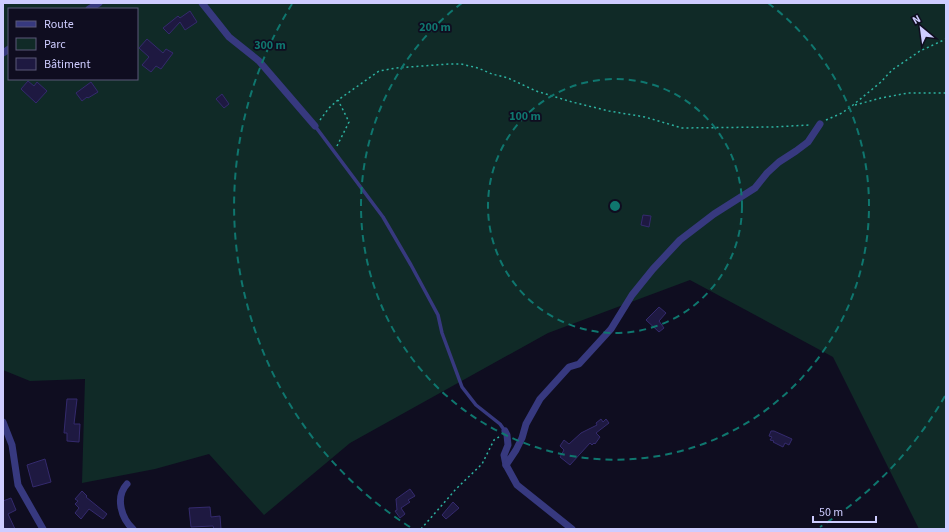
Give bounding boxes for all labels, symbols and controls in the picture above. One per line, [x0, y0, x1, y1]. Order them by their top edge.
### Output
legend [8, 8, 138, 80]
north arrow [901, 8, 941, 48]
text: N [910, 11, 923, 28]
text: Route [44, 16, 74, 33]
text: 200 m [419, 19, 451, 36]
text: Parc [44, 36, 66, 53]
text: 300 m [254, 37, 286, 54]
text: Bâtiment [44, 56, 90, 73]
text: 100 m [509, 108, 541, 125]
centre of rings [608, 199, 622, 213]
scale bar [813, 498, 876, 524]
text: 50 m [819, 504, 843, 521]

